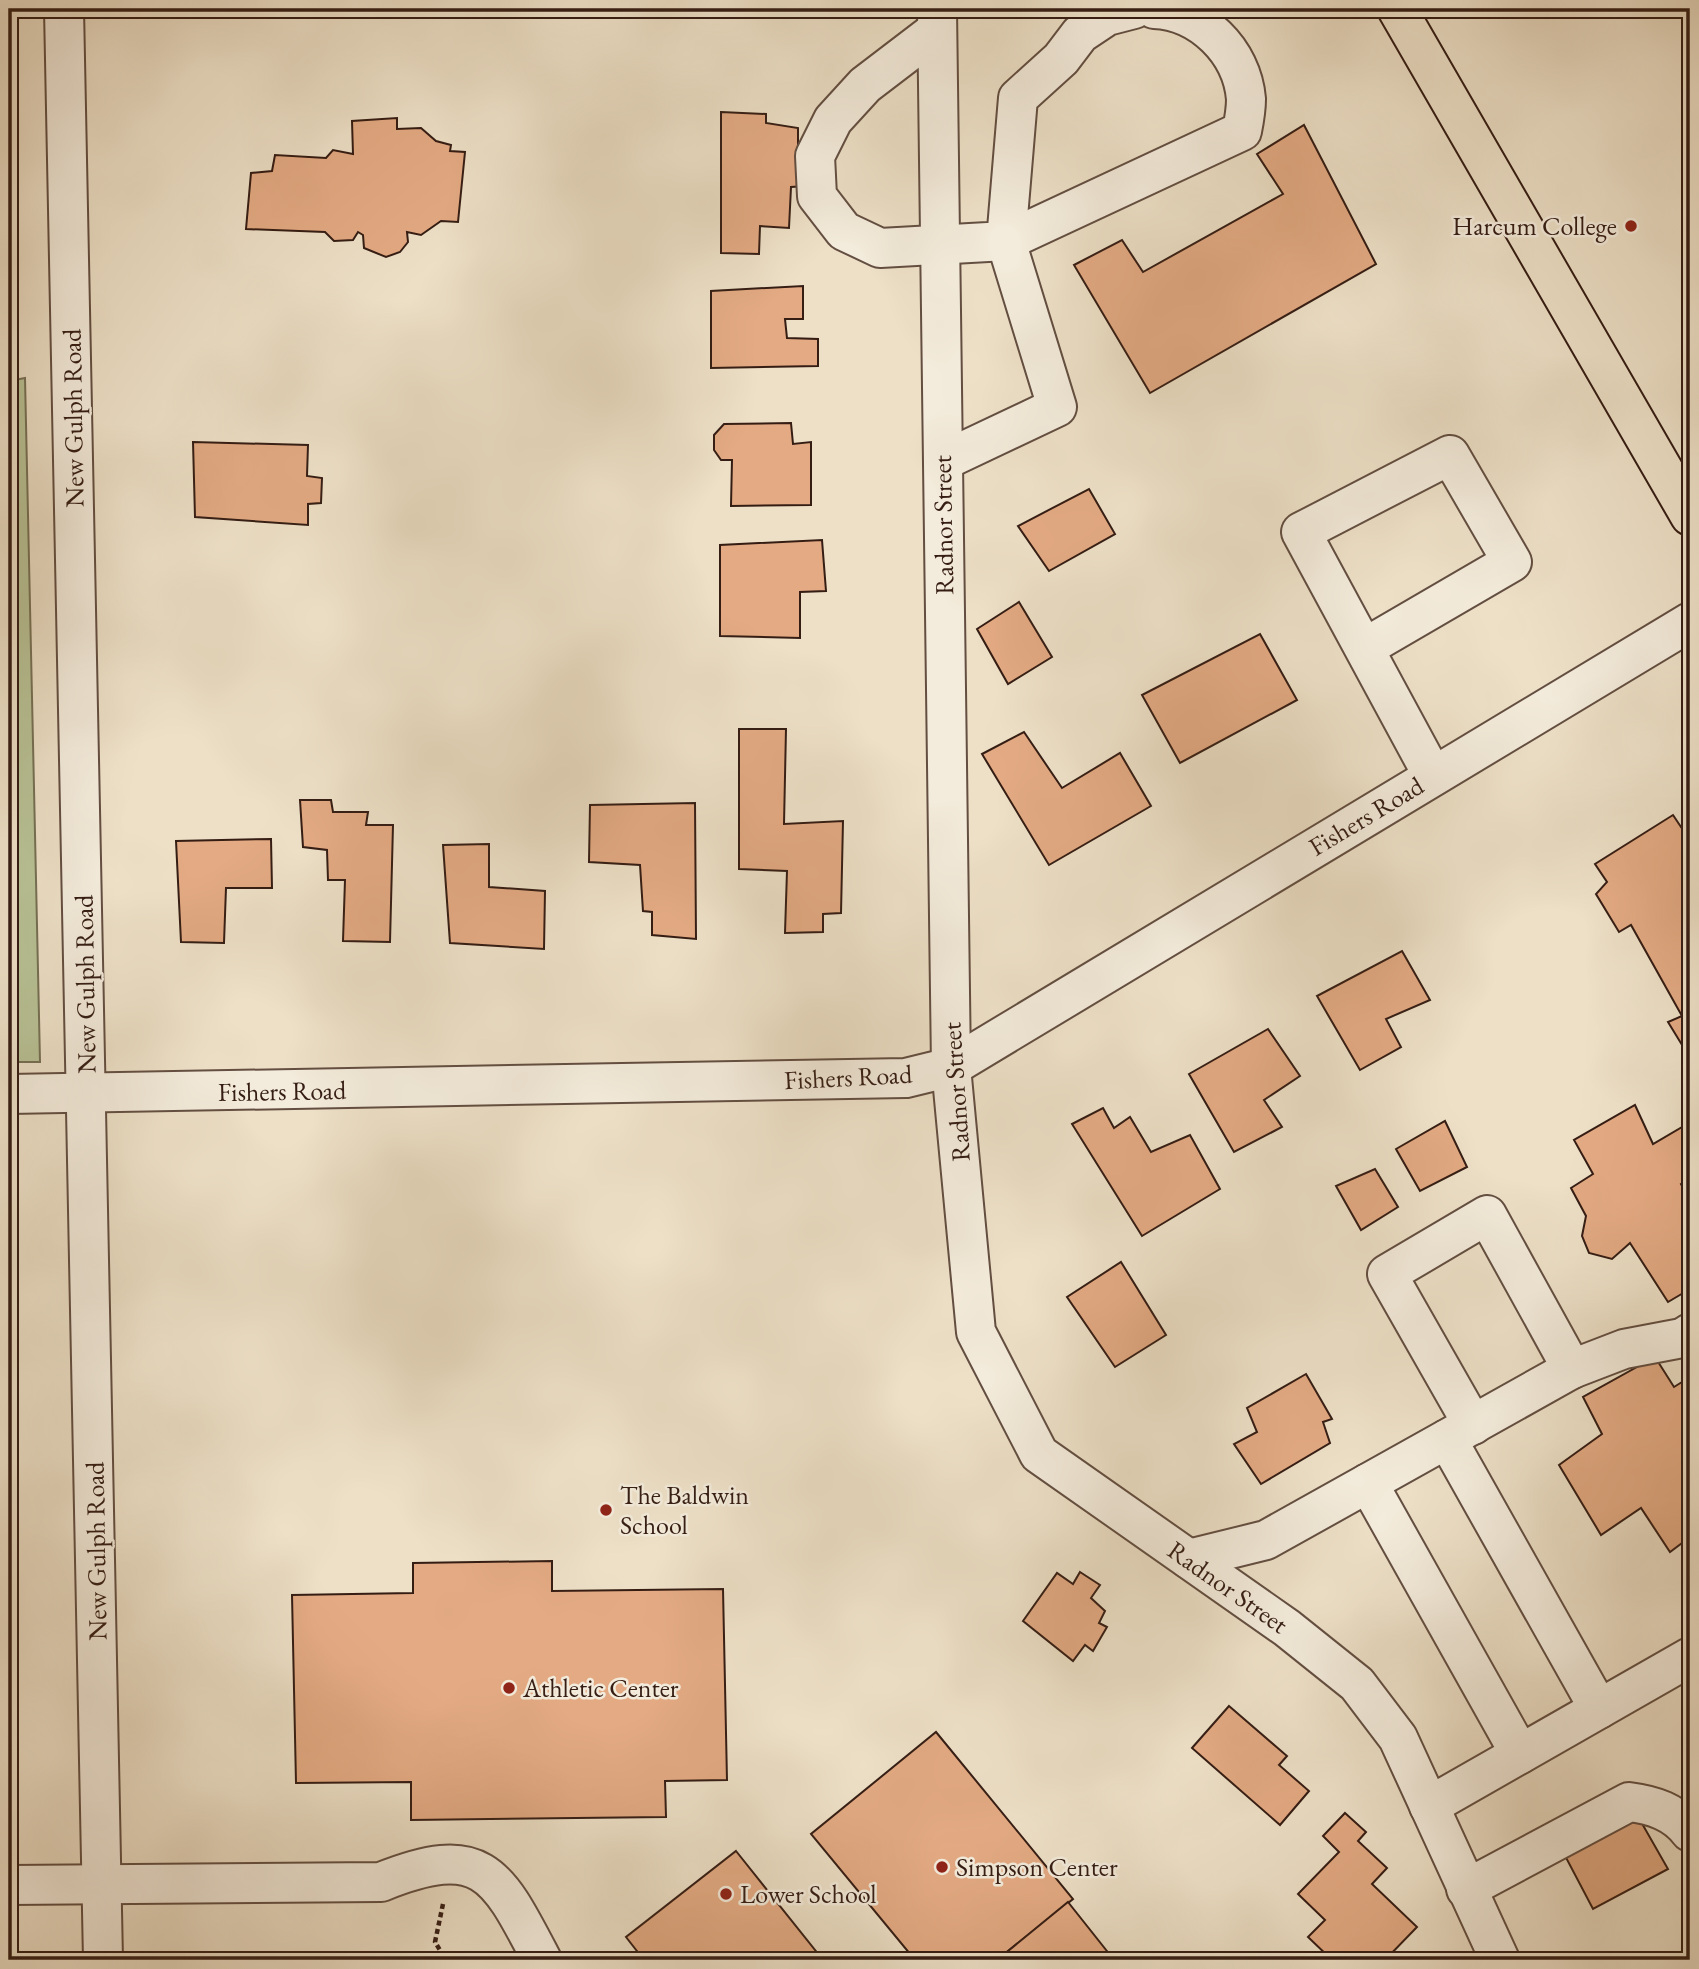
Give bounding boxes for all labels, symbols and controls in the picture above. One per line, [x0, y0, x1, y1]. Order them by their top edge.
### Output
place label: Harcum College [1452, 209, 1617, 243]
marker: Harcum College [1623, 218, 1639, 234]
street label: New Gulph Road [54, 328, 92, 508]
street label: Radnor Street [925, 455, 961, 595]
street label: Fishers Road [1302, 768, 1430, 864]
street label: New Gulph Road [66, 894, 104, 1074]
street label: Radnor Street [934, 1021, 978, 1163]
street label: Fishers Road [783, 1057, 914, 1097]
street label: Fishers Road [218, 1073, 347, 1109]
street label: New Gulph Road [77, 1461, 115, 1641]
place label: The Baldwin School [620, 1478, 749, 1542]
marker: The Baldwin School [598, 1502, 614, 1518]
street label: Radnor Street [1161, 1533, 1295, 1641]
place label: Athletic Center [522, 1671, 679, 1705]
marker: Athletic Center [501, 1680, 517, 1696]
place label: Simpson Center [956, 1850, 1118, 1884]
marker: Simpson Center [934, 1859, 950, 1875]
place label: Lower School [740, 1877, 877, 1911]
marker: Lower School [718, 1886, 734, 1902]

